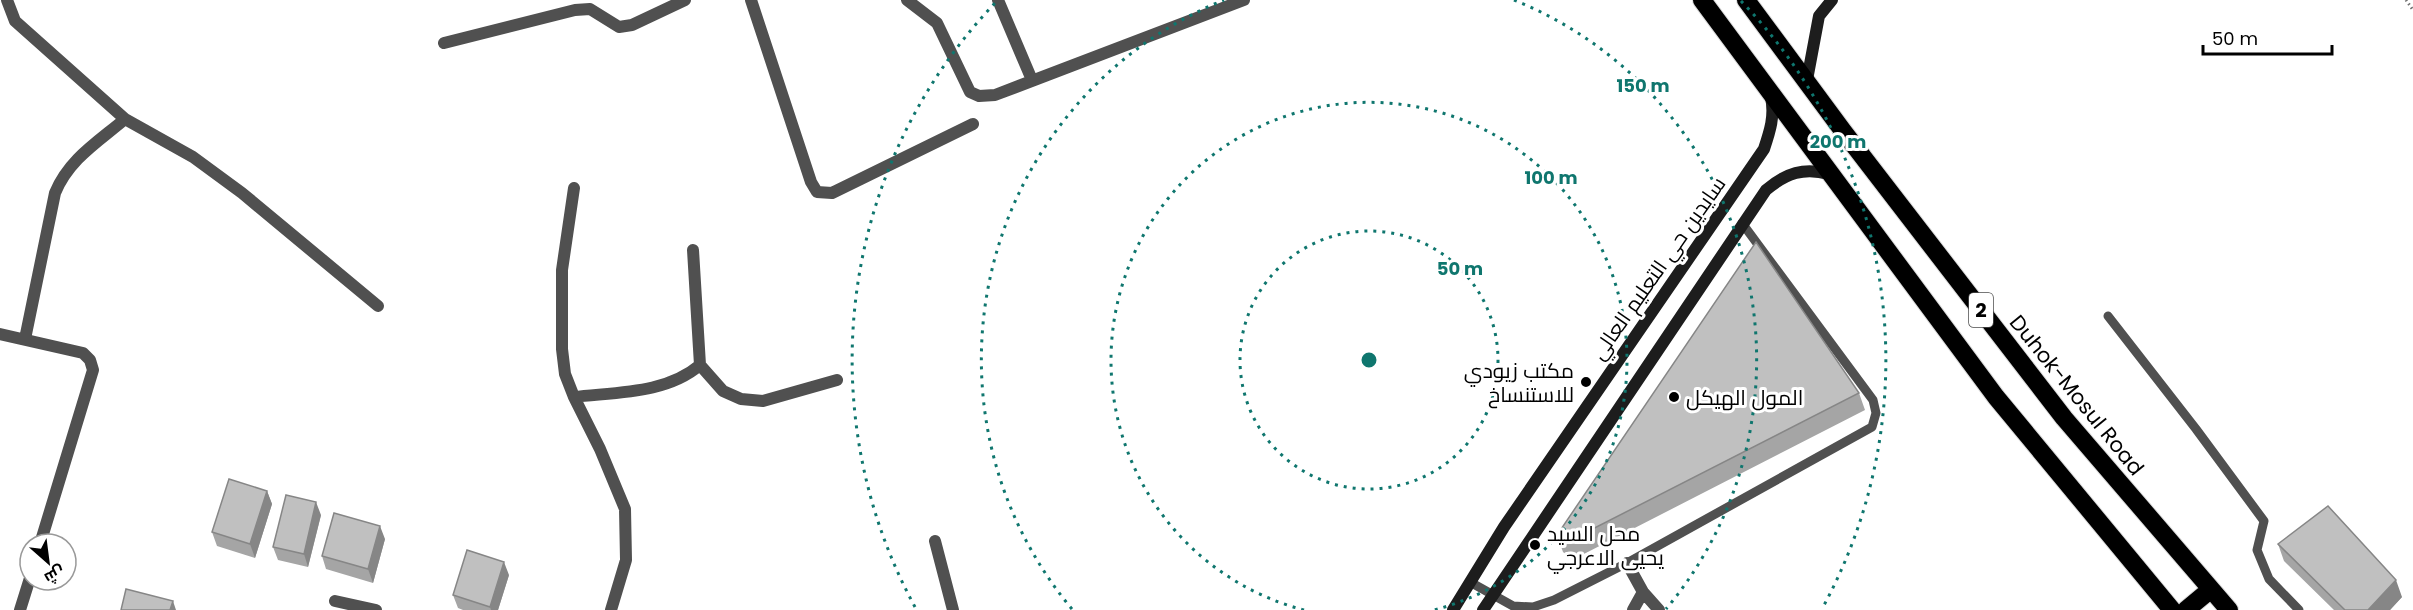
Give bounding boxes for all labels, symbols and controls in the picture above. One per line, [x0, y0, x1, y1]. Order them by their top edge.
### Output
scale bar [2203, 18, 2332, 56]
text: 50 m [2212, 26, 2258, 51]
text: 150 m [1616, 73, 1670, 98]
text: 200 m [1810, 129, 1866, 154]
text: 100 m [1524, 165, 1578, 190]
street label: سايدين حي التعليم العالي [1584, 171, 1734, 367]
text: 50 m [1437, 256, 1483, 281]
road number: 2 [1969, 293, 1993, 327]
street label: Duhok-Mosul Road [2003, 309, 2151, 481]
centre of rings [1359, 350, 1379, 370]
place label: مكتب زيودي للاستنساخ [1464, 356, 1574, 409]
marker: مكتب زيودي للاستنساخ [1579, 375, 1593, 389]
place label: المول الهيكل [1686, 383, 1803, 412]
marker: المول الهيكل [1667, 390, 1681, 404]
place label: محل السيد يحيى الاعرجي [1547, 519, 1664, 574]
north arrow [18, 532, 78, 592]
marker: محل السيد يحيى الاعرجي [1528, 538, 1542, 552]
text: ش [40, 560, 69, 590]

